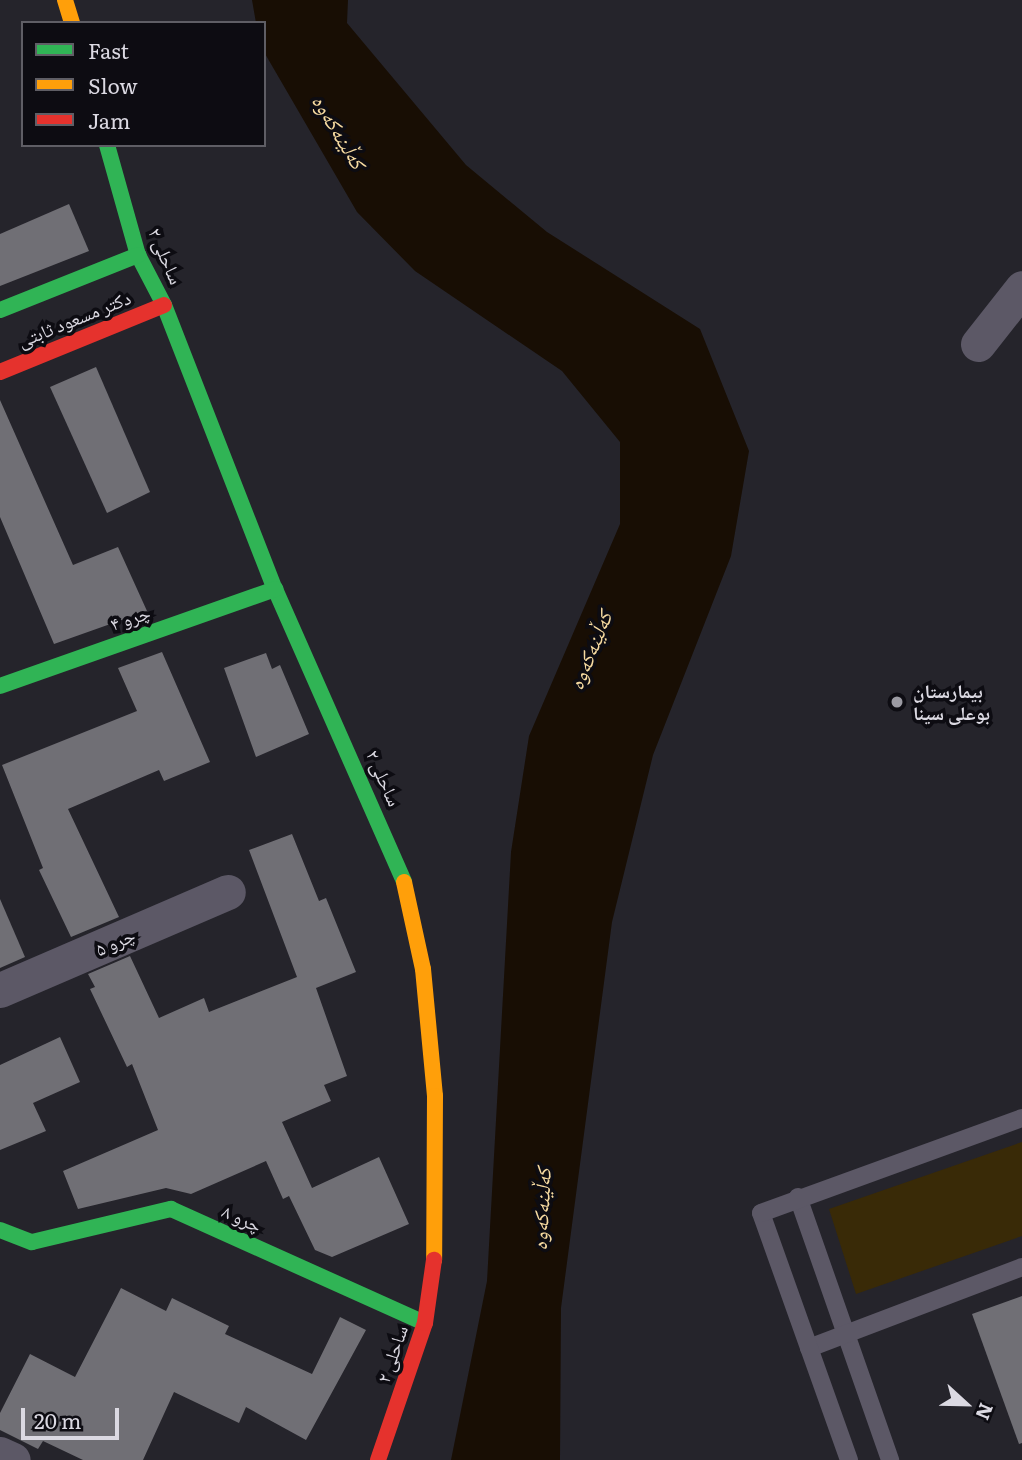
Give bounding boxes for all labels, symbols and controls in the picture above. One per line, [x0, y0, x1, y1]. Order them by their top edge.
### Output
legend [21, 21, 266, 147]
text: Fast [88, 34, 129, 65]
text: Slow [88, 69, 138, 100]
water label: کەڵینەکەوە [308, 89, 372, 173]
text: Jam [88, 104, 130, 135]
street label: ساحلی ۲ [144, 224, 188, 288]
street label: دکتر مسعود ثابتی [14, 286, 134, 352]
street label: چرو ۴ [107, 601, 153, 635]
water label: کەڵینەکەوە [562, 607, 616, 693]
place label: بیمارستان بوعلی سینا [913, 680, 990, 724]
marker: بیمارستان بوعلی سینا [887, 692, 907, 712]
street label: ساحلی ۲ [361, 746, 407, 810]
street label: چرو ۵ [92, 923, 138, 961]
water label: کەڵینەکەوە [525, 1167, 555, 1251]
street label: چرو ۸ [219, 1199, 265, 1237]
street label: ساحلی ۲ [372, 1322, 412, 1386]
north arrow [931, 1369, 1001, 1439]
scale bar [24, 1394, 122, 1438]
text: N [970, 1399, 1001, 1424]
text: 20 m [34, 1404, 81, 1435]

